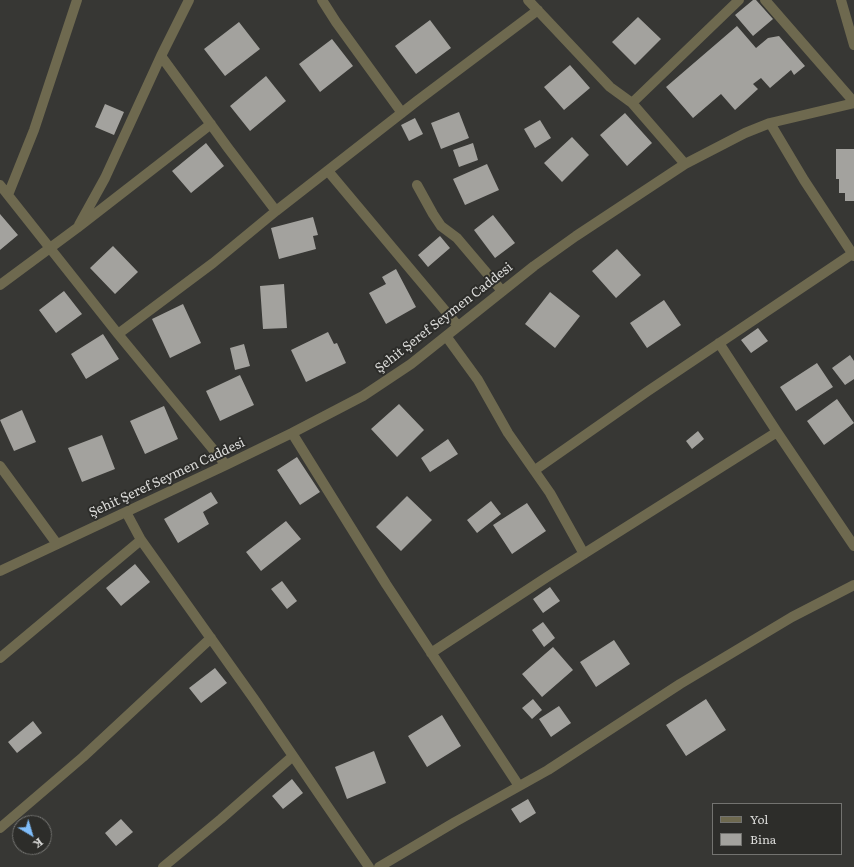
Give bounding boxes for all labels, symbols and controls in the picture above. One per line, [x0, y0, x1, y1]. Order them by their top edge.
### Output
street label: Şehit Şeref Seymen Caddesi [372, 260, 516, 376]
street label: Şehit Şeref Seymen Caddesi [87, 435, 247, 521]
legend [712, 803, 842, 855]
text: Yol [750, 810, 768, 828]
north arrow [12, 815, 52, 855]
text: Bina [750, 830, 776, 848]
text: K [30, 835, 47, 853]

